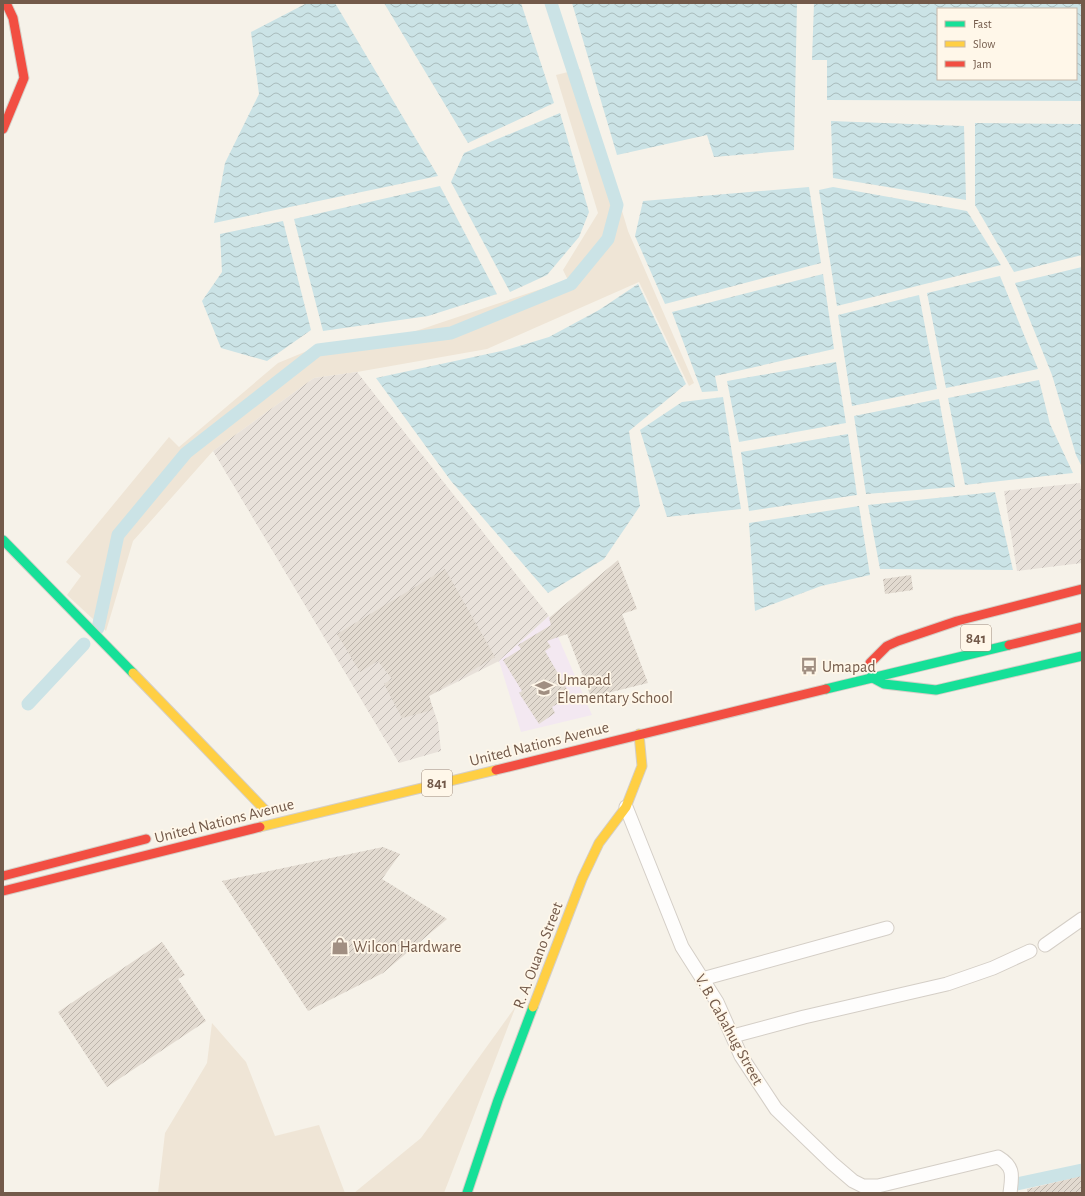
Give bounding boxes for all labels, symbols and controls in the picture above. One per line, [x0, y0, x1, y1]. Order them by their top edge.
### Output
legend [937, 8, 1077, 80]
text: Fast [973, 18, 992, 30]
text: Slow [973, 38, 995, 50]
text: Jam [973, 58, 992, 70]
road number: 841 [961, 625, 991, 651]
bus stop icon: Umapad [799, 656, 819, 676]
place label: Umapad [822, 659, 876, 675]
place label: Umapad Elementary School [557, 672, 673, 707]
school or university icon: Umapad Elementary School [534, 678, 554, 698]
street label: United Nations Avenue [468, 719, 611, 769]
road number: 841 [422, 770, 452, 796]
street label: United Nations Avenue [153, 796, 296, 846]
street label: R. A. Ouano Street [510, 900, 566, 1011]
shop icon: Wilcon Hardware [330, 936, 350, 956]
place label: Wilcon Hardware [353, 939, 461, 955]
street label: V. B. Cabahug Street [692, 971, 766, 1088]

